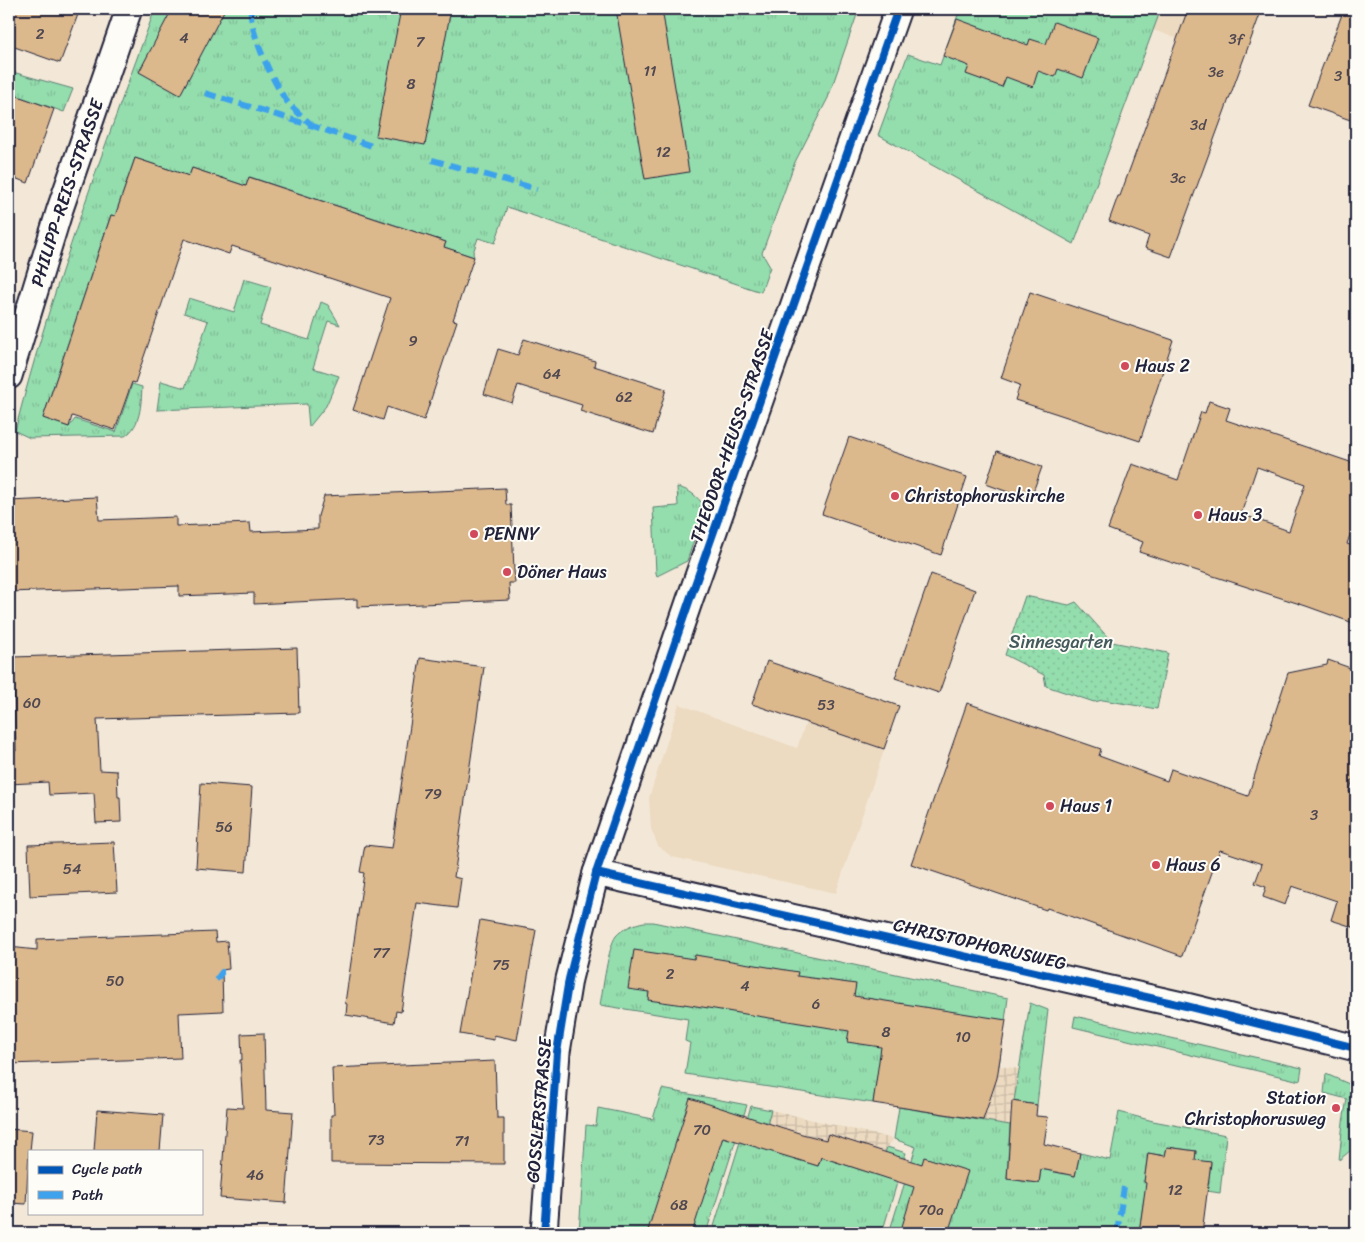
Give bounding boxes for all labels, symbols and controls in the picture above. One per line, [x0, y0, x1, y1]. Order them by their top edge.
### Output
house number: 2 [36, 21, 45, 47]
house number: 4 [179, 25, 189, 51]
house number: 3f [1229, 26, 1246, 52]
house number: 7 [416, 29, 426, 55]
house number: 11 [644, 58, 656, 84]
house number: 3e [1208, 59, 1224, 85]
house number: 3 [1334, 63, 1342, 89]
house number: 8 [406, 71, 416, 97]
street label: PHILIPP-REIS-STRASSE [21, 94, 113, 291]
house number: 3d [1190, 112, 1207, 138]
house number: 12 [655, 139, 671, 165]
house number: 3c [1170, 165, 1186, 191]
street label: THEODOR-HEUSS-STRASSE [680, 324, 784, 547]
house number: 9 [408, 328, 418, 354]
place label: Haus 2 [1135, 350, 1190, 382]
marker: Haus 2 [1119, 360, 1131, 372]
house number: 64 [543, 361, 561, 387]
house number: 62 [615, 384, 633, 410]
place label: Christophoruskirche [905, 480, 1065, 512]
marker: Christophoruskirche [889, 490, 901, 502]
place label: Haus 3 [1208, 499, 1262, 531]
marker: Haus 3 [1192, 509, 1204, 521]
place label: PENNY [484, 518, 540, 550]
marker: PENNY [468, 528, 480, 540]
place label: Döner Haus [517, 556, 607, 588]
marker: Döner Haus [501, 566, 513, 578]
park label: Sinnesgarten [1009, 626, 1113, 658]
house number: 60 [23, 690, 41, 716]
house number: 53 [817, 692, 835, 718]
house number: 79 [424, 781, 442, 807]
place label: Haus 1 [1060, 790, 1112, 822]
marker: Haus 1 [1044, 800, 1056, 812]
house number: 3 [1310, 802, 1318, 828]
house number: 56 [215, 814, 233, 840]
place label: Haus 6 [1166, 849, 1221, 881]
house number: 54 [63, 856, 81, 882]
marker: Haus 6 [1150, 859, 1162, 871]
street label: CHRISTOPHORUSWEG [890, 909, 1070, 979]
house number: 77 [372, 940, 391, 966]
house number: 75 [492, 952, 510, 978]
house number: 2 [666, 961, 675, 987]
house number: 50 [106, 968, 124, 994]
house number: 4 [740, 973, 750, 999]
house number: 6 [812, 991, 820, 1017]
house number: 8 [881, 1019, 891, 1045]
house number: 10 [955, 1024, 971, 1050]
street label: GOSSLERSTRASSE [517, 1035, 561, 1184]
place label: Station Christophorusweg [1185, 1082, 1326, 1135]
marker: Station Christophorusweg [1330, 1102, 1342, 1114]
house number: 70 [693, 1117, 711, 1143]
house number: 73 [368, 1127, 384, 1153]
house number: 71 [454, 1128, 470, 1154]
legend [28, 1150, 202, 1214]
text: Cycle path [72, 1156, 143, 1182]
house number: 46 [246, 1162, 264, 1188]
house number: 12 [1167, 1177, 1183, 1203]
text: Path [72, 1182, 103, 1208]
house number: 68 [670, 1192, 688, 1218]
house number: 70a [918, 1197, 944, 1223]

